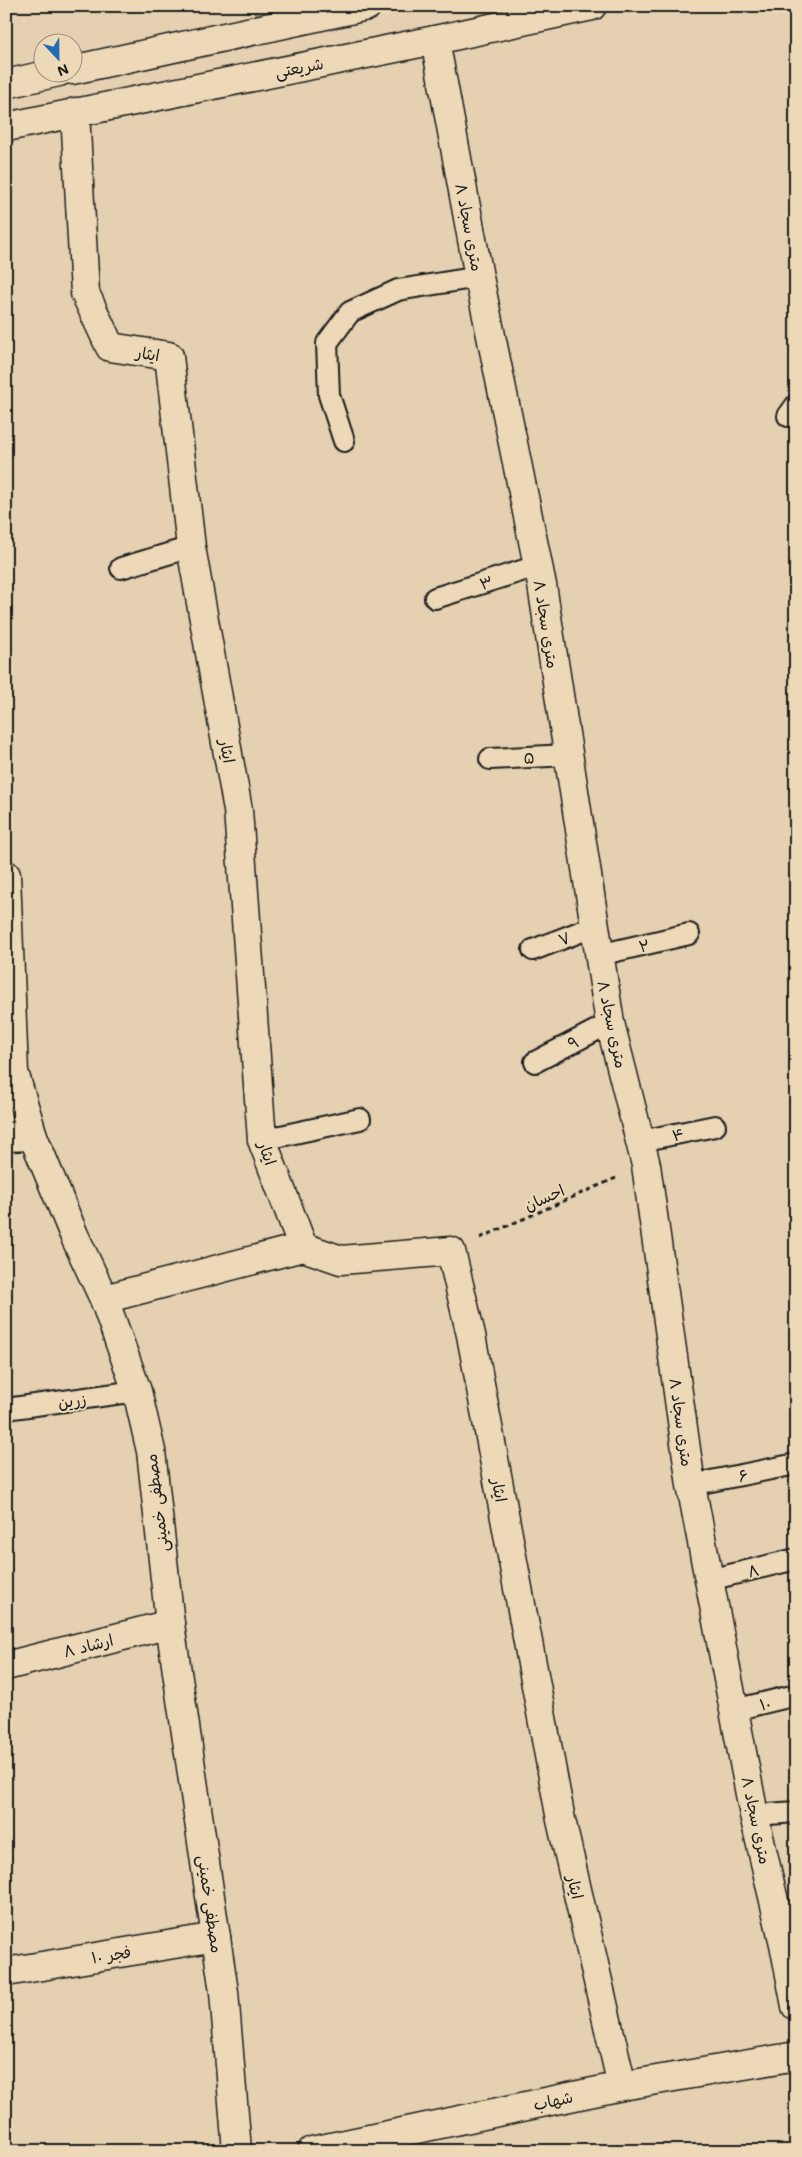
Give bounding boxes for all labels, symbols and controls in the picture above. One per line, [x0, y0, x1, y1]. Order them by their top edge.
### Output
north arrow [32, 32, 82, 82]
street label: شریعتی [273, 52, 325, 83]
text: N [55, 60, 72, 81]
street label: ۸ متری سجاد [451, 181, 489, 273]
street label: ایثار [133, 340, 161, 365]
street label: ۳ [477, 570, 495, 594]
street label: ۸ متری سجاد [530, 578, 564, 670]
street label: ایثار [215, 735, 240, 765]
street label: ۵ [523, 746, 535, 768]
street label: ۷ [555, 926, 573, 950]
street label: ۲ [636, 934, 652, 956]
street label: ۸ متری سجاد [593, 978, 633, 1070]
street label: ۹ [564, 1030, 582, 1054]
street label: ۴ [670, 1122, 686, 1146]
street label: ایثار [254, 1136, 282, 1168]
street label: احسان [520, 1179, 568, 1215]
street label: ۸ متری سجاد [665, 1376, 699, 1468]
street label: زرین [56, 1388, 88, 1412]
street label: مصطفی خمینی [140, 1453, 173, 1553]
street label: ۶ [736, 1464, 750, 1486]
street label: ایثار [487, 1474, 512, 1504]
street label: ۸ [745, 1558, 761, 1582]
street label: ارشاد ۸ [61, 1629, 115, 1661]
street label: ۱۰ [757, 1691, 773, 1715]
street label: ۸ متری سجاد [737, 1774, 777, 1866]
street label: مصطفی خمینی [193, 1854, 228, 1954]
street label: ایثار [563, 1871, 589, 1901]
street label: فجر ۱۰ [90, 1941, 132, 1967]
street label: شهاب [531, 2086, 575, 2114]

